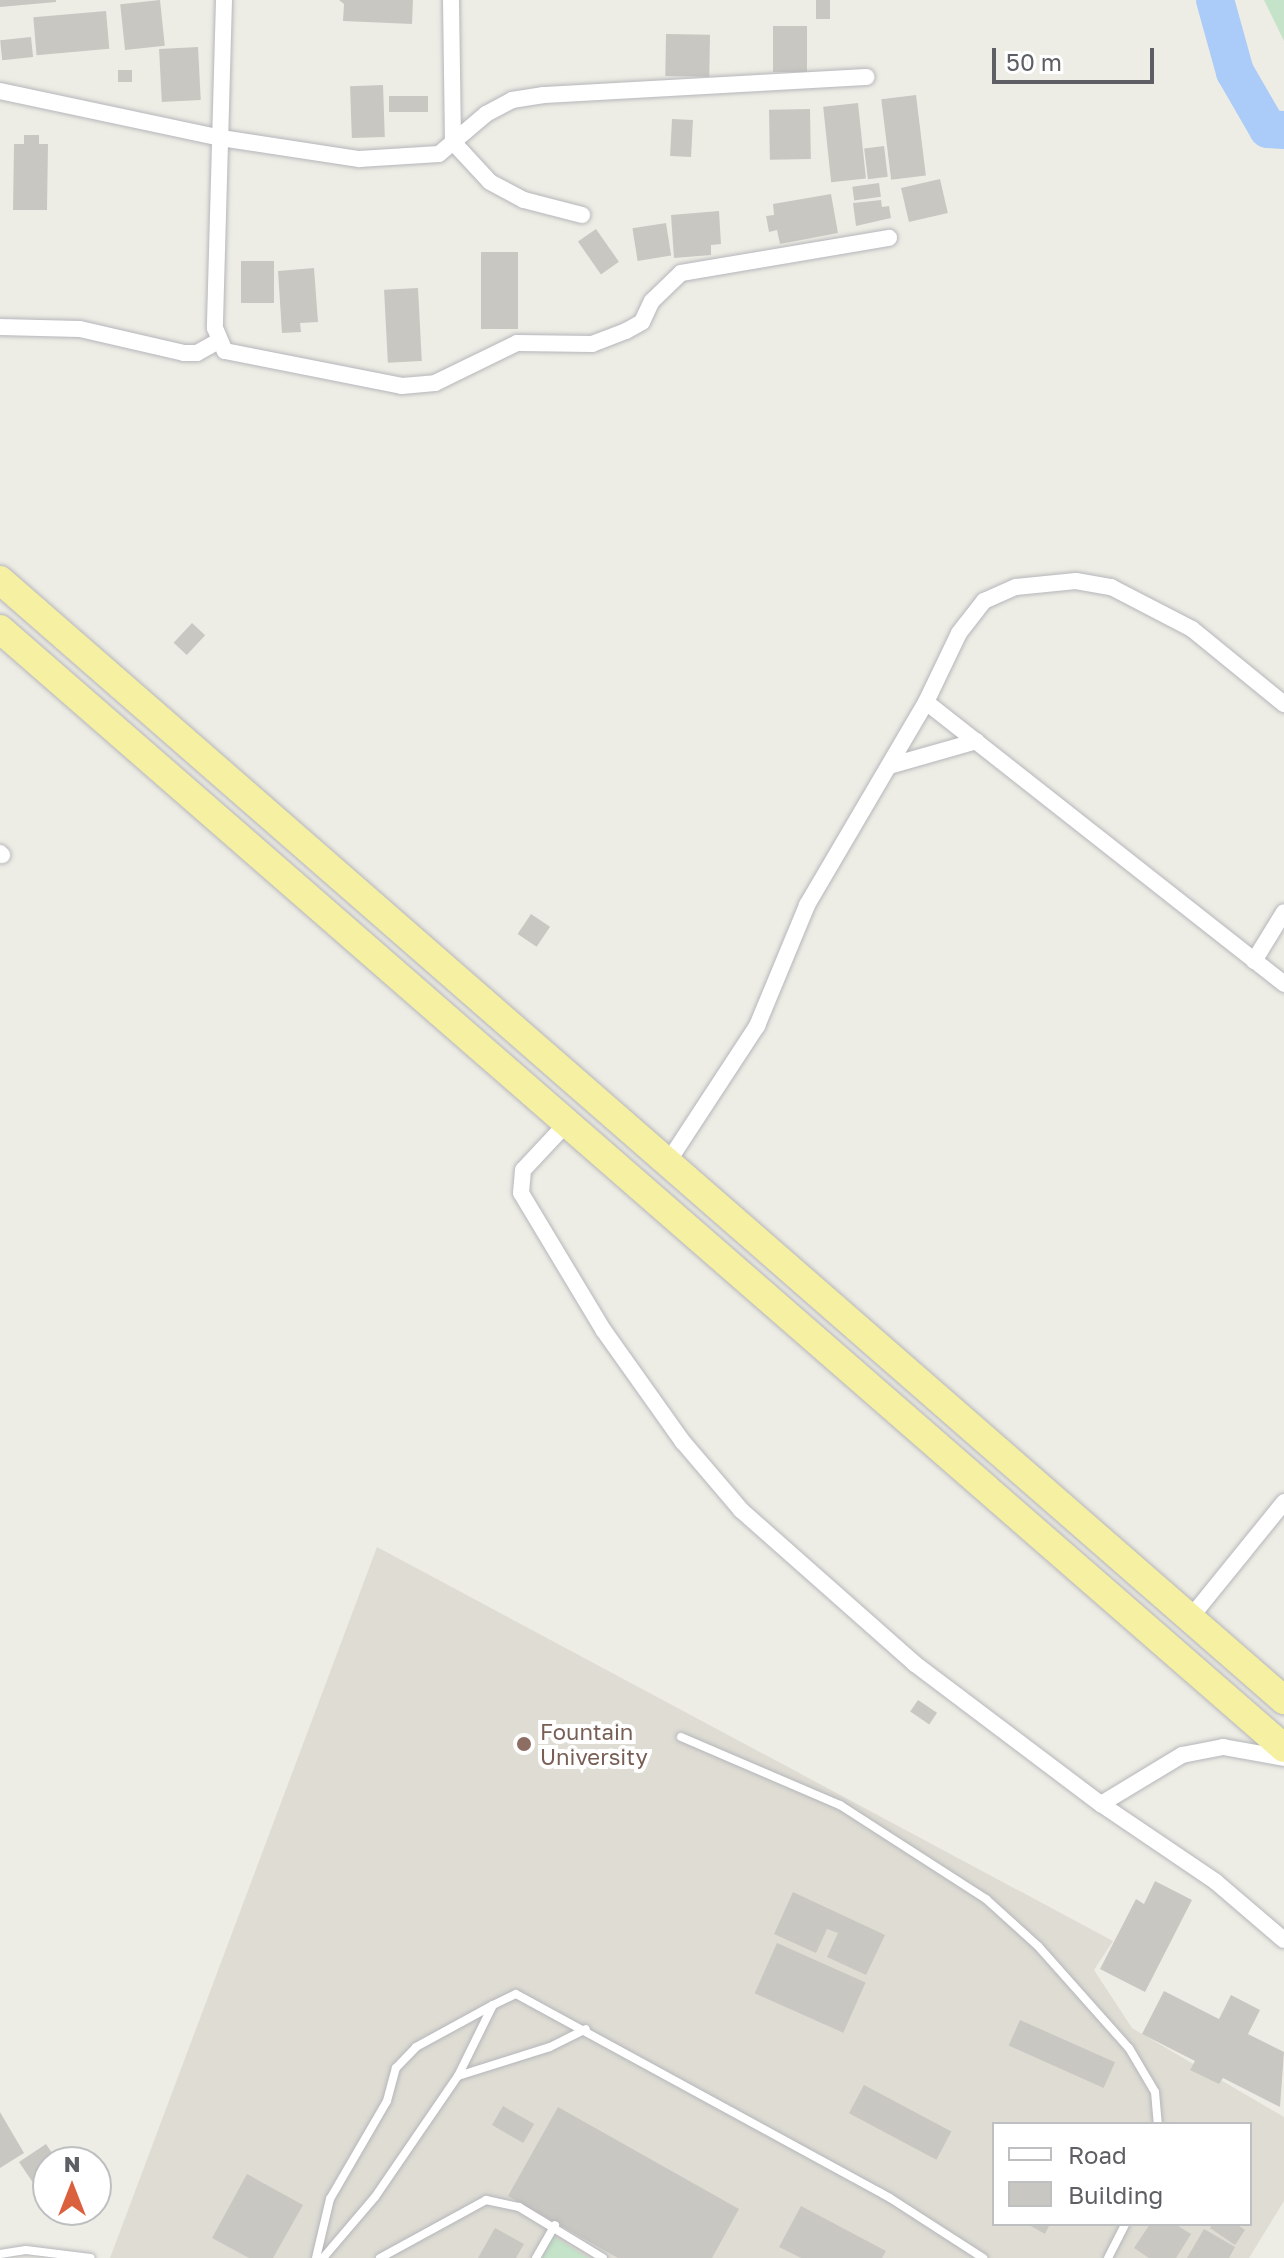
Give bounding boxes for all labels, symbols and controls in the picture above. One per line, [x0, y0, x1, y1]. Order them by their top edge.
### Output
scale bar [996, 32, 1158, 82]
text: 50 m [1006, 47, 1062, 76]
place label: Fountain University [540, 1718, 648, 1770]
marker: Fountain University [515, 1735, 533, 1753]
legend [992, 2122, 1252, 2226]
text: Road [1068, 2140, 1127, 2169]
north arrow [32, 2146, 112, 2226]
text: N [64, 2150, 80, 2177]
text: Building [1068, 2180, 1163, 2209]

